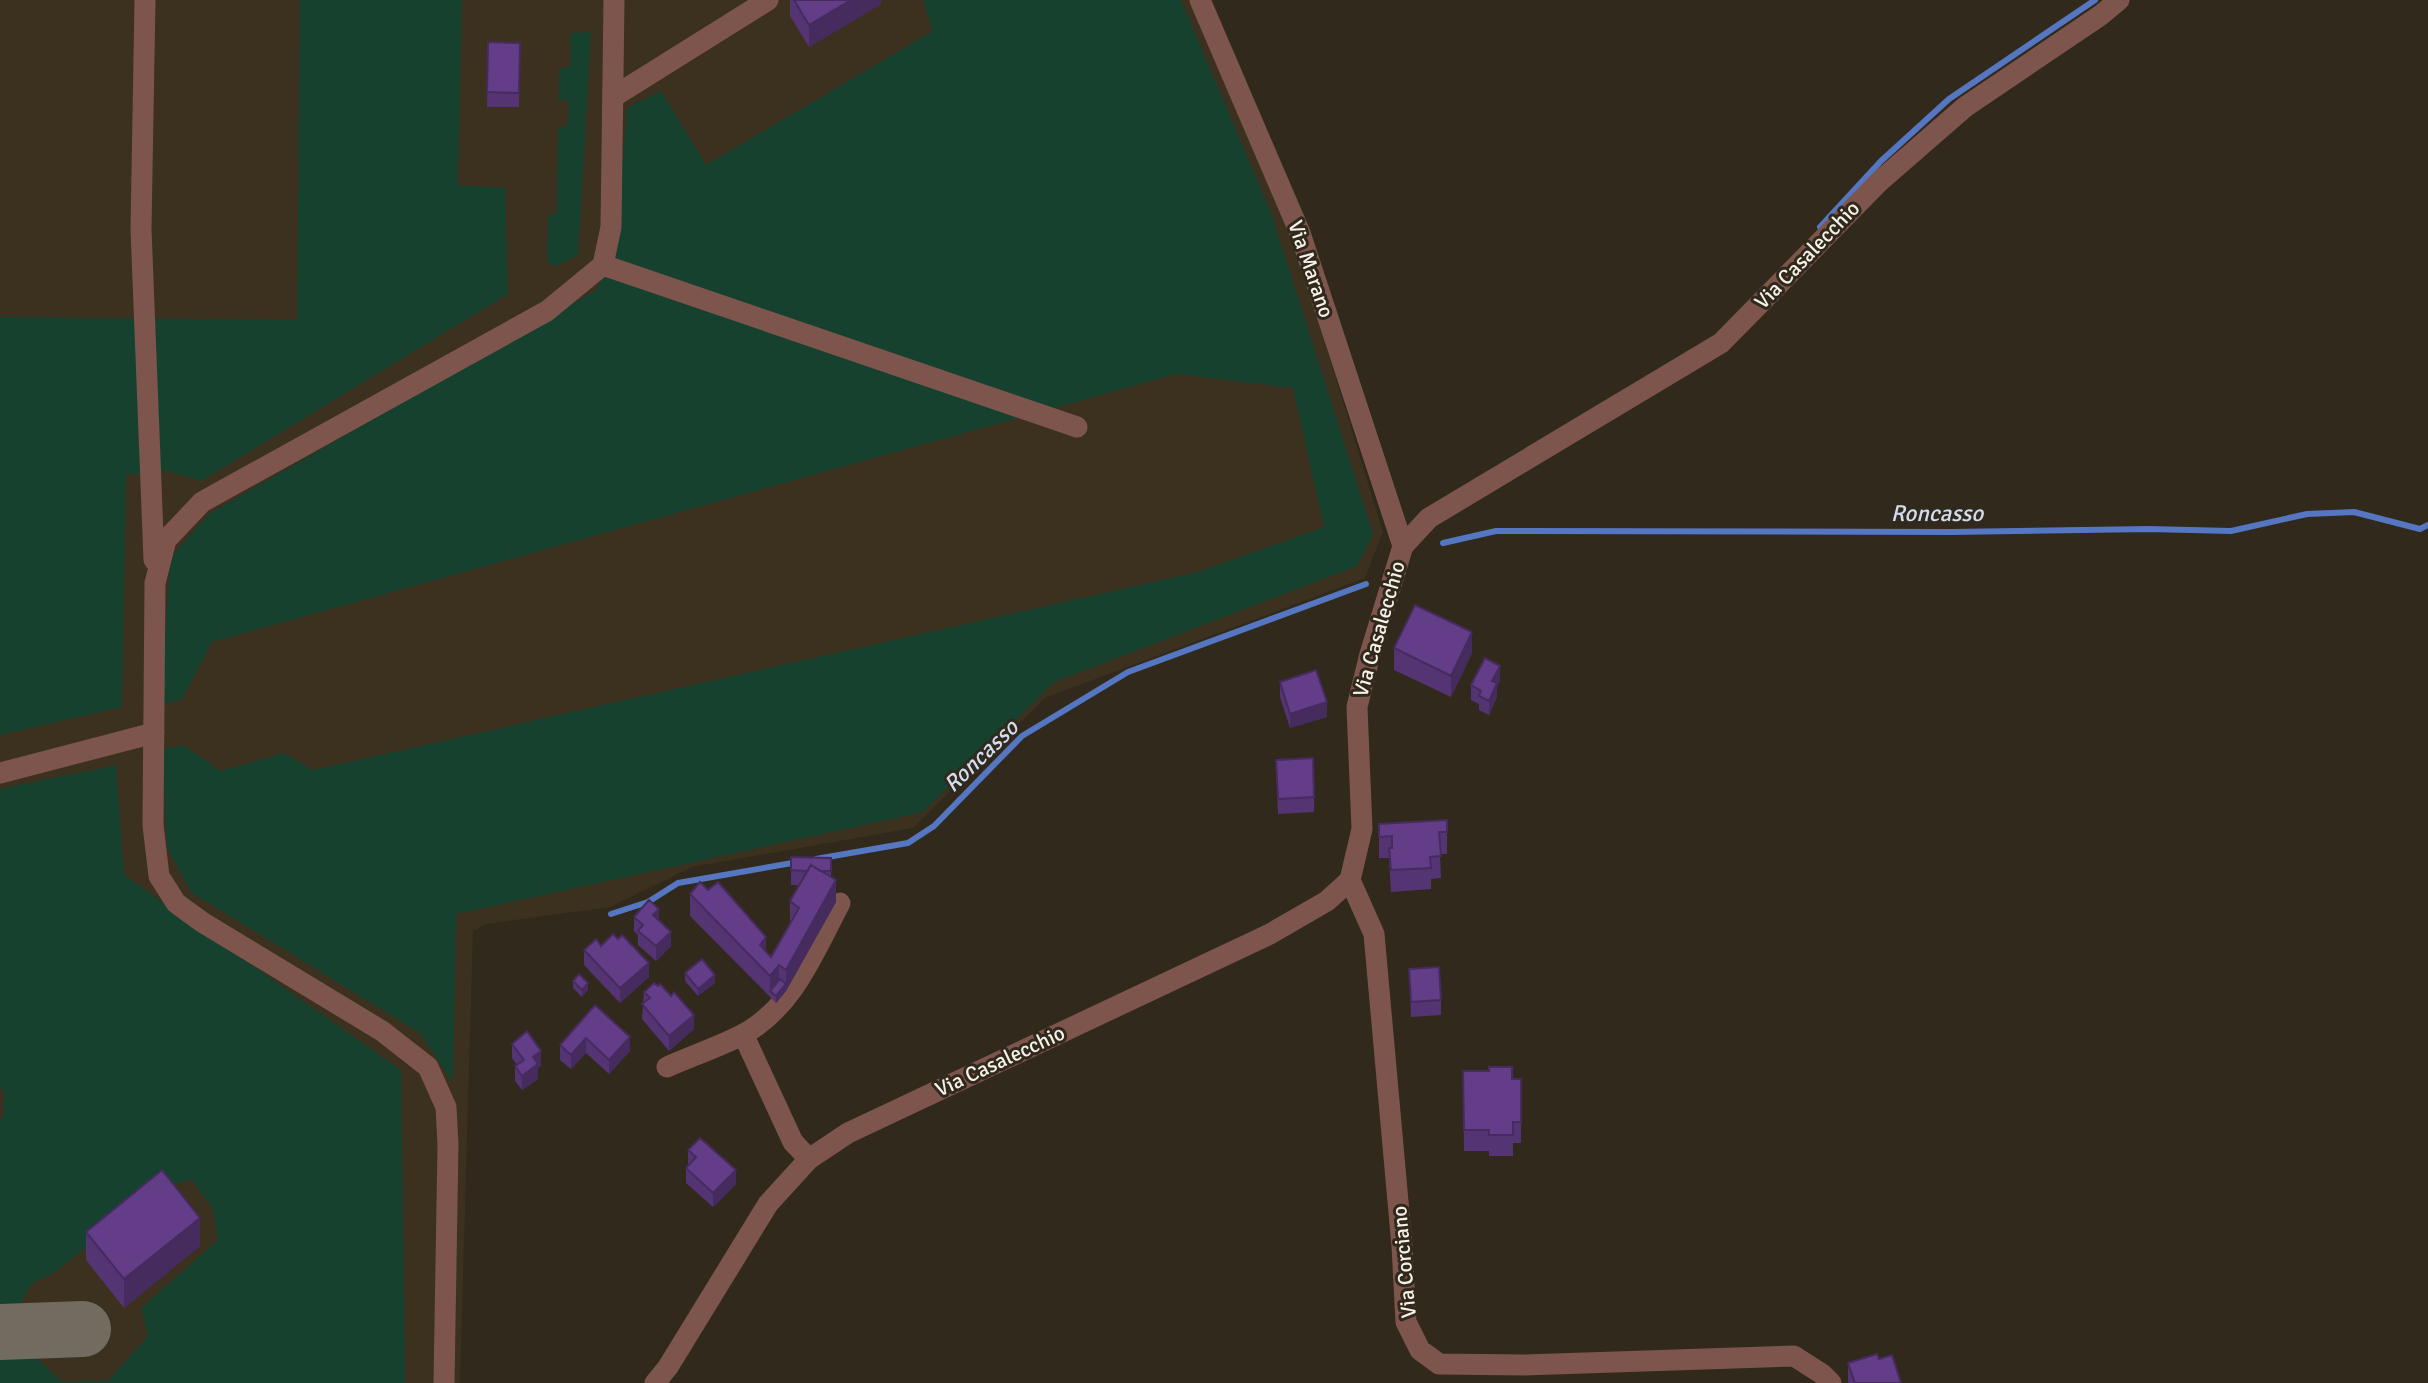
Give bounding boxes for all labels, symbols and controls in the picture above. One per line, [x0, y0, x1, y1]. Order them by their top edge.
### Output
street label: Via Casalecchio [1749, 196, 1865, 314]
street label: Via Marano [1282, 217, 1340, 321]
water label: Roncasso [1891, 499, 1984, 528]
street label: Via Casalecchio [1347, 558, 1411, 700]
water label: Roncasso [938, 713, 1025, 799]
street label: Via Casalecchio [931, 1020, 1069, 1102]
street label: Via Corciano [1386, 1205, 1422, 1319]

